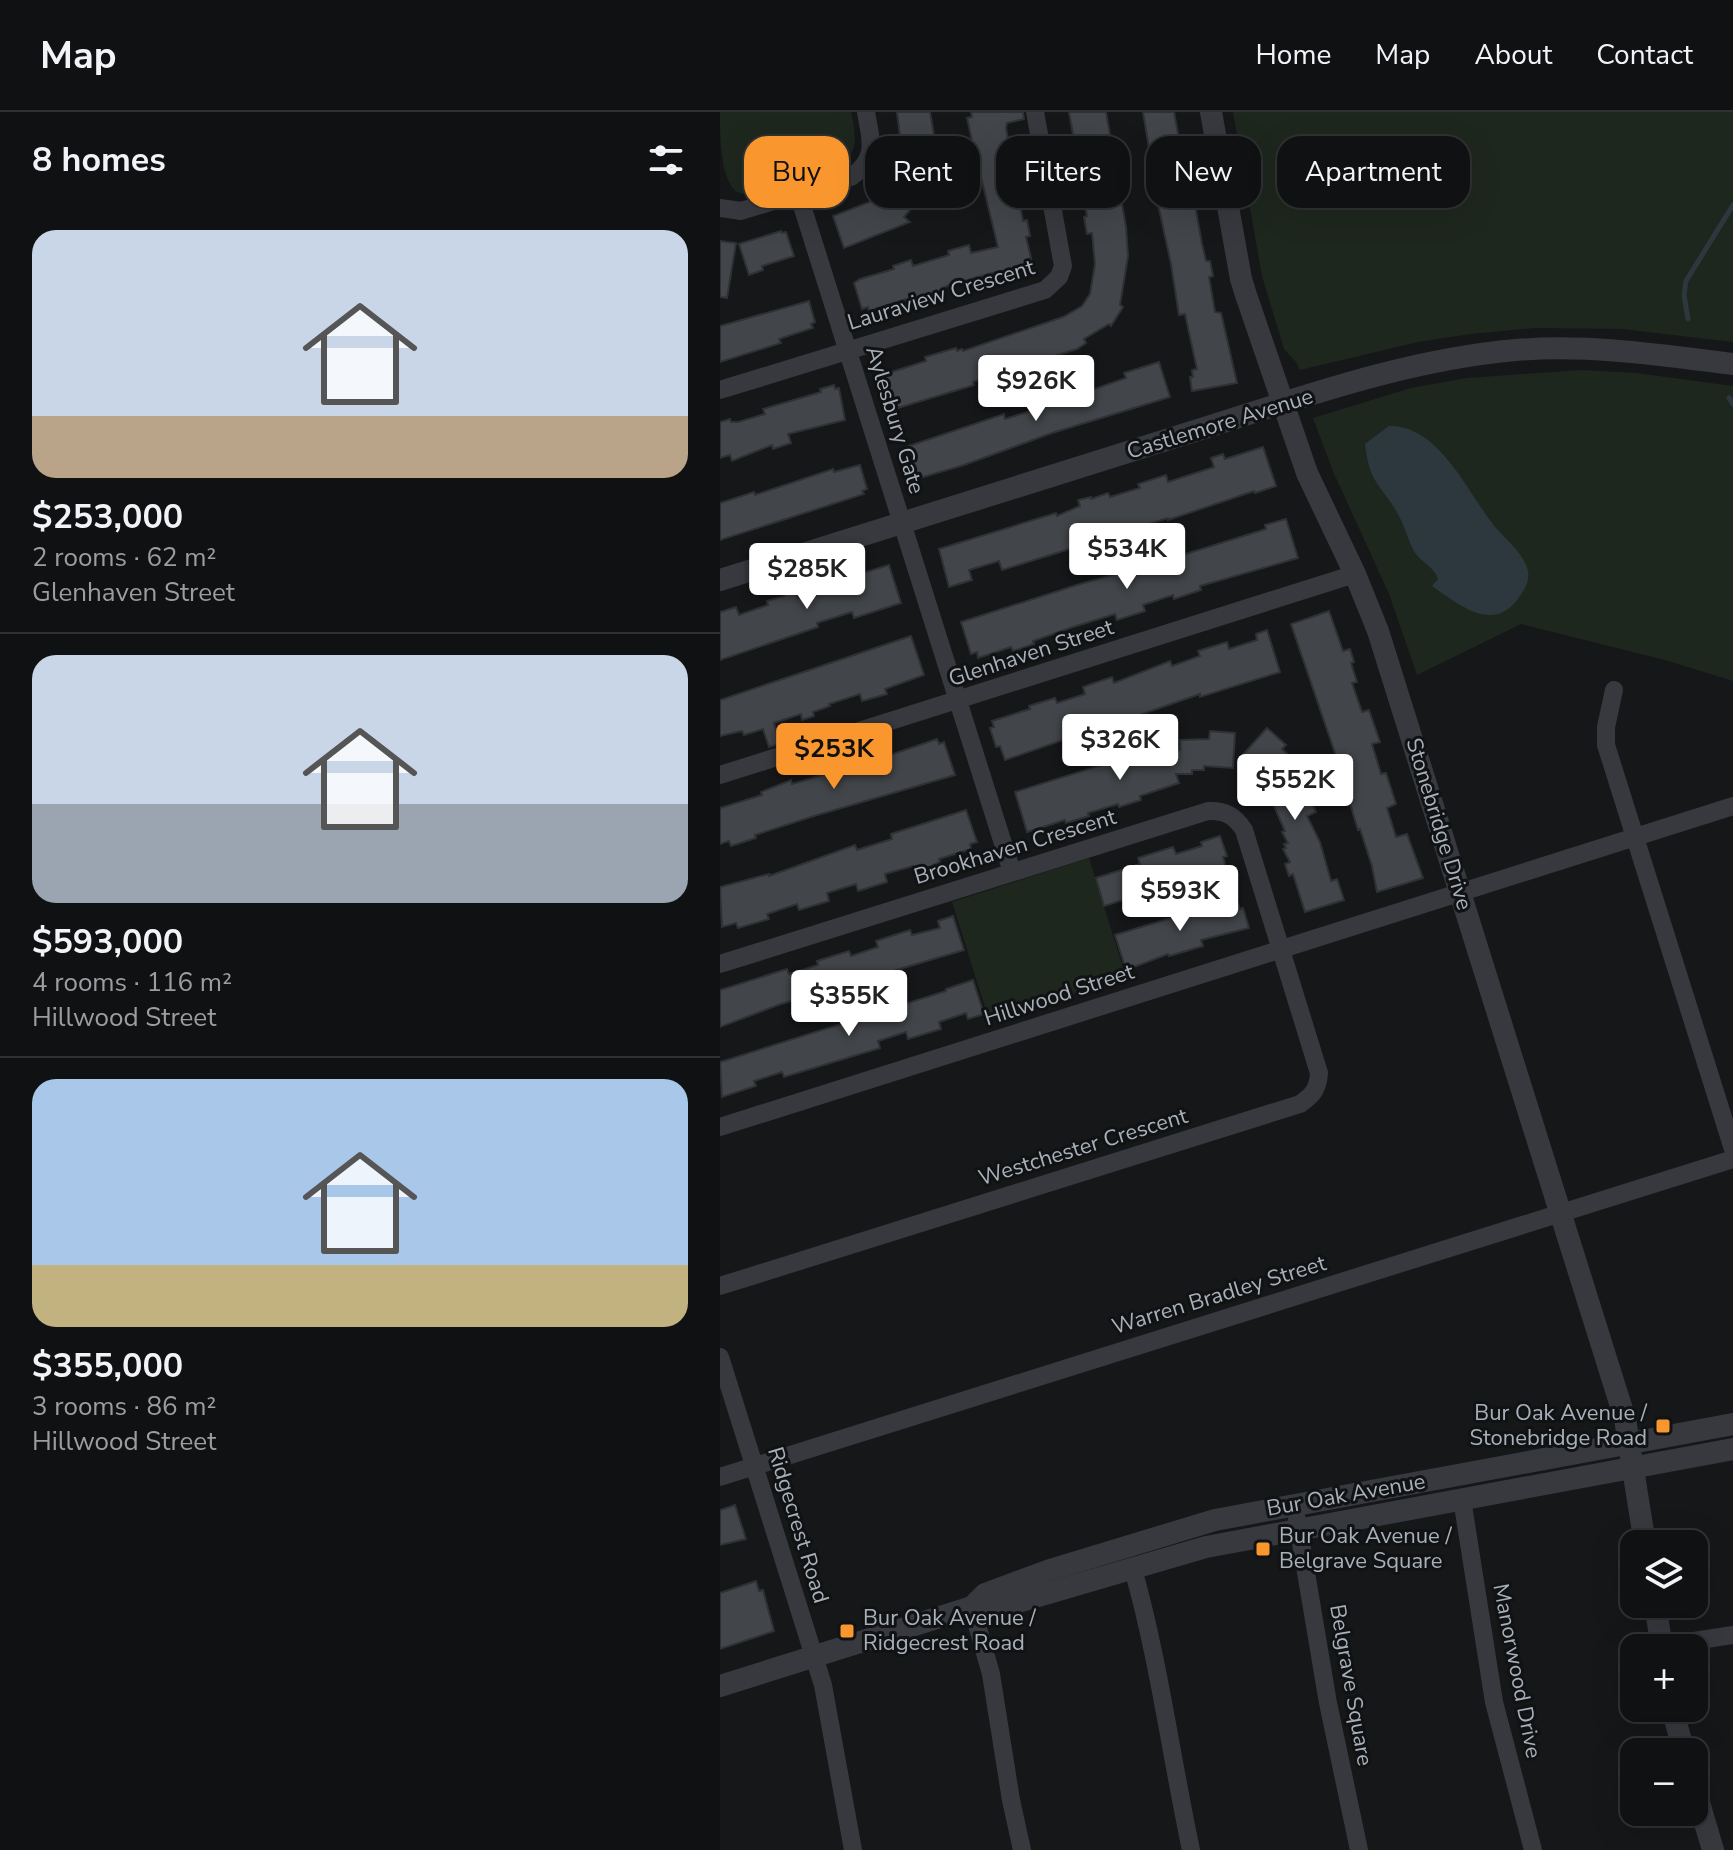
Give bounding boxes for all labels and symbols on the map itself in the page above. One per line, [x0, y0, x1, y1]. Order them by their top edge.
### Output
street label: Lauraview Crescent [844, 252, 1038, 338]
street label: Aylesbury Gate [858, 342, 932, 498]
pin: $926K [980, 355, 1092, 423]
street label: Castlemore Avenue [1123, 381, 1317, 467]
pin: $534K [1071, 523, 1183, 591]
pin: $285K [751, 543, 863, 611]
street label: Glenhaven Street [945, 612, 1118, 694]
pin: $326K [1064, 714, 1176, 782]
pin: $253K [778, 723, 890, 791]
street label: Stonebridge Drive [1399, 734, 1479, 914]
pin: $552K [1239, 754, 1351, 822]
street label: Brookhaven Crescent [910, 802, 1120, 892]
pin: $593K [1124, 865, 1236, 933]
street label: Hillwood Street [980, 957, 1138, 1033]
pin: $355K [793, 970, 905, 1038]
street label: Westchester Crescent [975, 1101, 1191, 1193]
street label: Warren Bradley Street [1108, 1248, 1330, 1342]
place label: Bur Oak Avenue / Stonebridge Road [1469, 1398, 1648, 1453]
marker: Bur Oak Avenue / Stonebridge Road [1654, 1417, 1672, 1435]
street label: Ridgecrest Road [760, 1443, 836, 1607]
street label: Bur Oak Avenue [1264, 1466, 1428, 1524]
place label: Bur Oak Avenue / Belgrave Square [1279, 1521, 1452, 1576]
marker: Bur Oak Avenue / Belgrave Square [1254, 1540, 1272, 1558]
street label: Manorwood Drive [1485, 1581, 1549, 1761]
street label: Belgrave Square [1322, 1602, 1380, 1768]
place label: Bur Oak Avenue / Ridgecrest Road [863, 1603, 1036, 1658]
marker: Bur Oak Avenue / Ridgecrest Road [838, 1622, 856, 1640]

